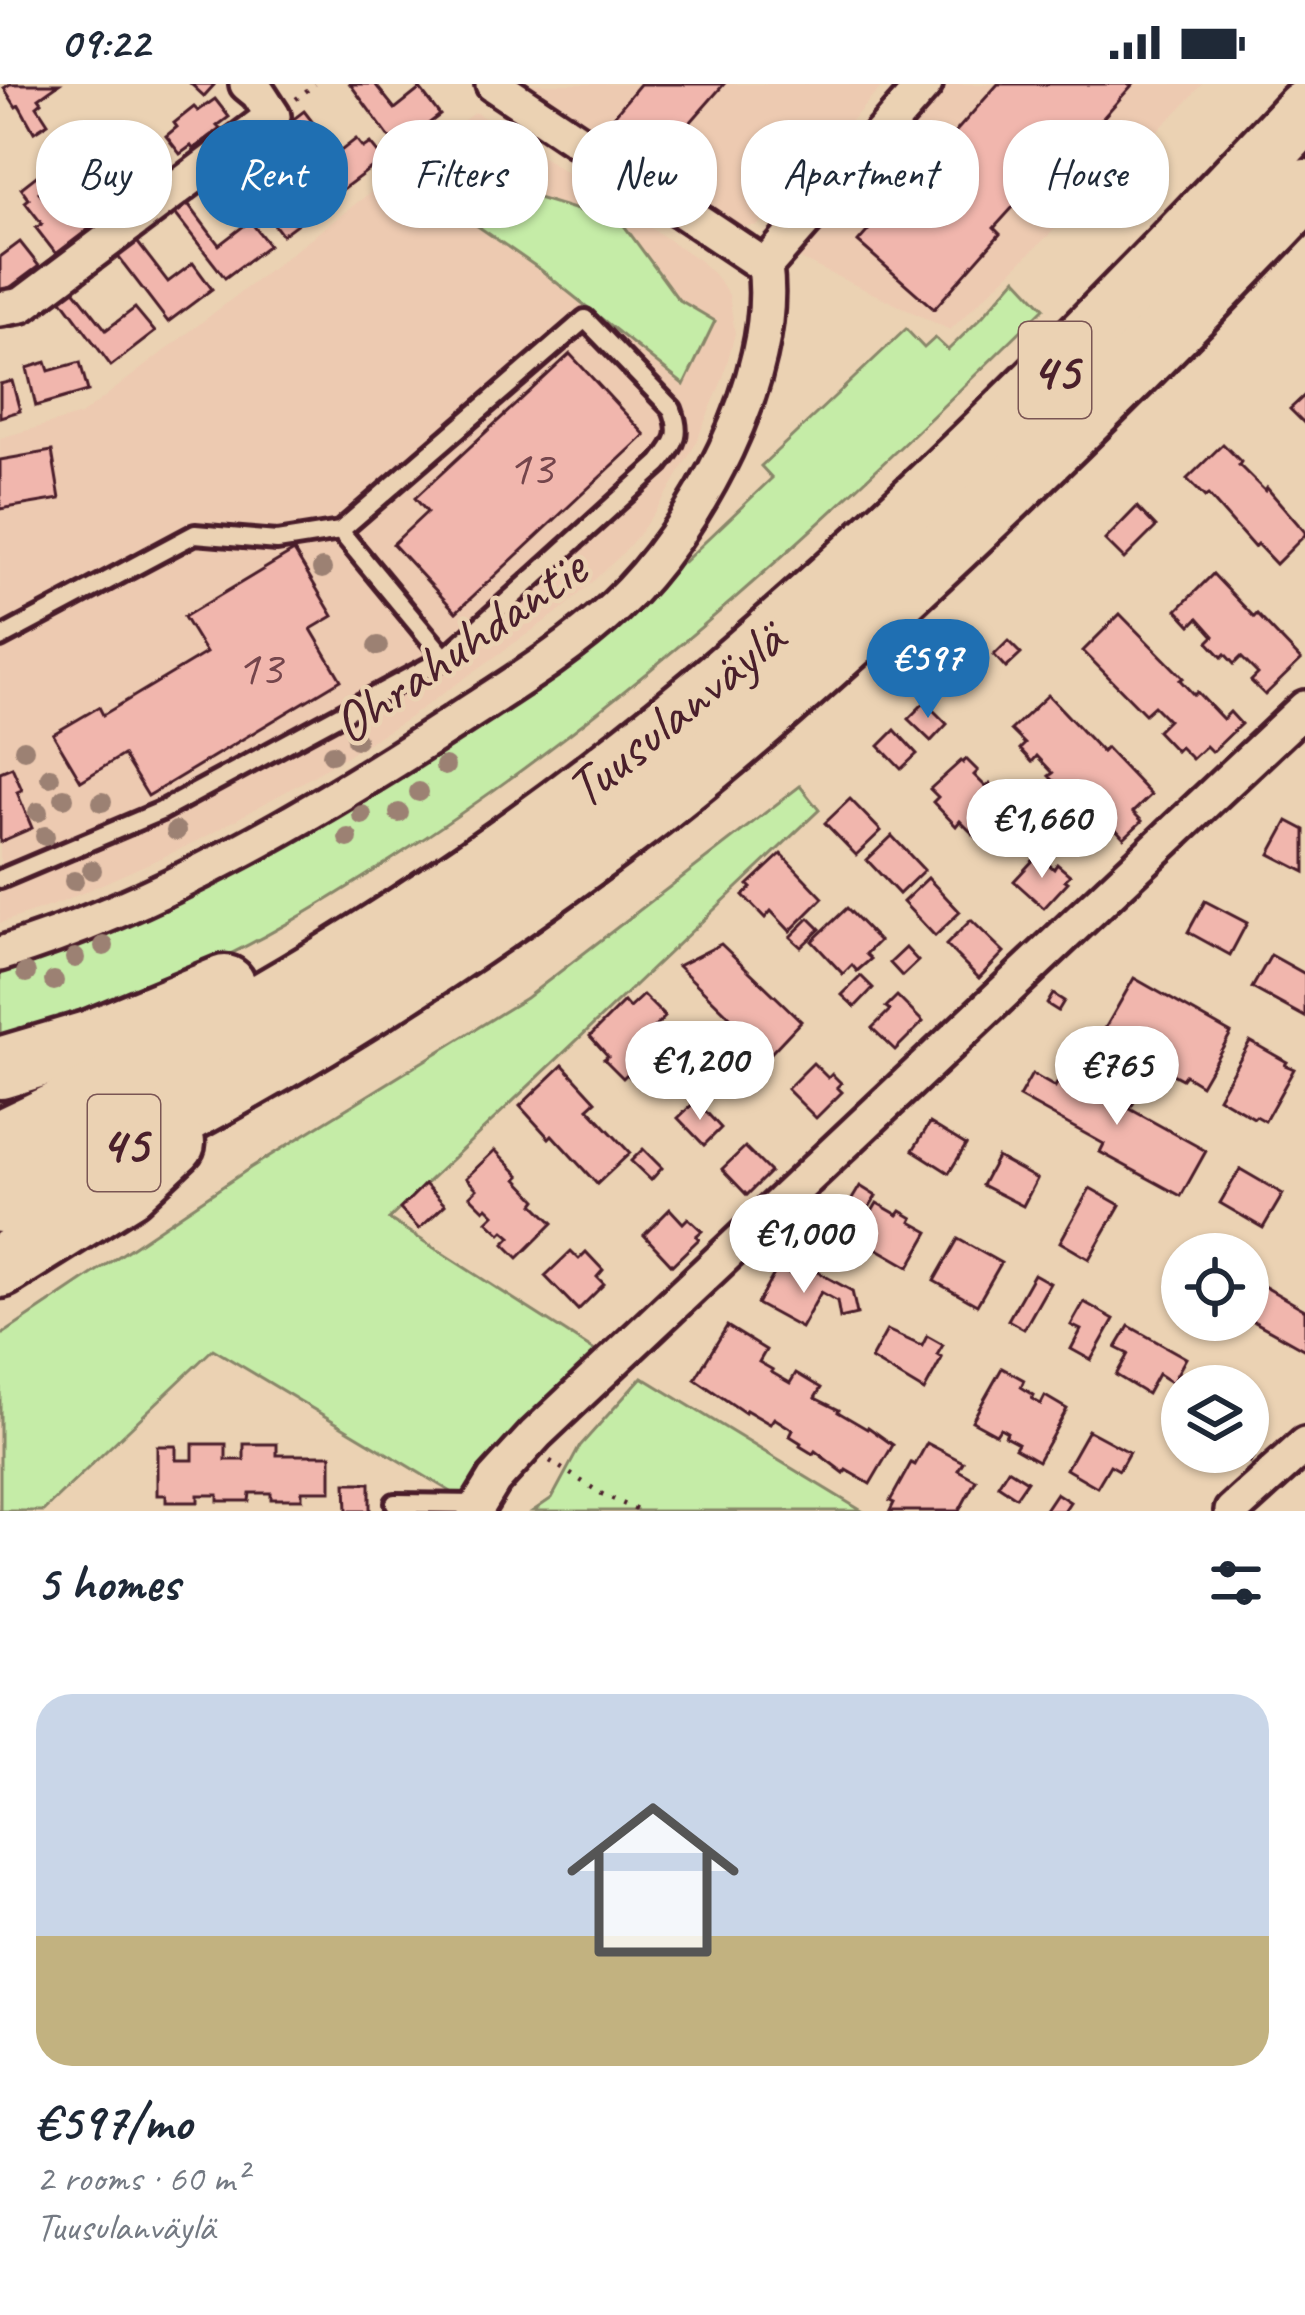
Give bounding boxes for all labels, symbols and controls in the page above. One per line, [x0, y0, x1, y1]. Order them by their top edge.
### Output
text: 09:22 [60, 14, 149, 71]
chip: Buy [36, 120, 172, 228]
chip: Rent [196, 120, 348, 228]
chip: Filters [372, 120, 548, 228]
chip: New [572, 120, 717, 228]
chip: Apartment [741, 120, 979, 228]
chip: House [1003, 120, 1169, 228]
road number: 45 [1019, 322, 1091, 418]
house number: 13 [507, 435, 556, 499]
street label: Ohrahuhdantie [318, 530, 602, 760]
street label: Tuusulanväylä [550, 601, 802, 824]
pin: €597 [857, 619, 999, 721]
text: €597 [894, 633, 962, 682]
house number: 13 [236, 635, 285, 699]
pin: €1,660 [944, 779, 1140, 881]
text: €1,660 [993, 793, 1091, 842]
pin: €1,200 [602, 1021, 798, 1123]
pin: €765 [1046, 1026, 1188, 1128]
text: €1,200 [652, 1035, 748, 1084]
text: €765 [1082, 1040, 1152, 1089]
road number: 45 [88, 1095, 160, 1191]
pin: €1,000 [706, 1194, 902, 1296]
text: €1,000 [756, 1208, 852, 1257]
map controls [1161, 1233, 1269, 1473]
button: locate [1161, 1233, 1269, 1341]
button: layers [1161, 1365, 1269, 1473]
icon: filters [1203, 1550, 1269, 1616]
text: 5 homes [36, 1551, 179, 1615]
icon: home [545, 1772, 761, 1988]
text: €597/mo [36, 2090, 192, 2154]
text: 2 rooms · 60 m² [36, 2154, 247, 2203]
text: Tuusulanväylä [36, 2203, 215, 2252]

